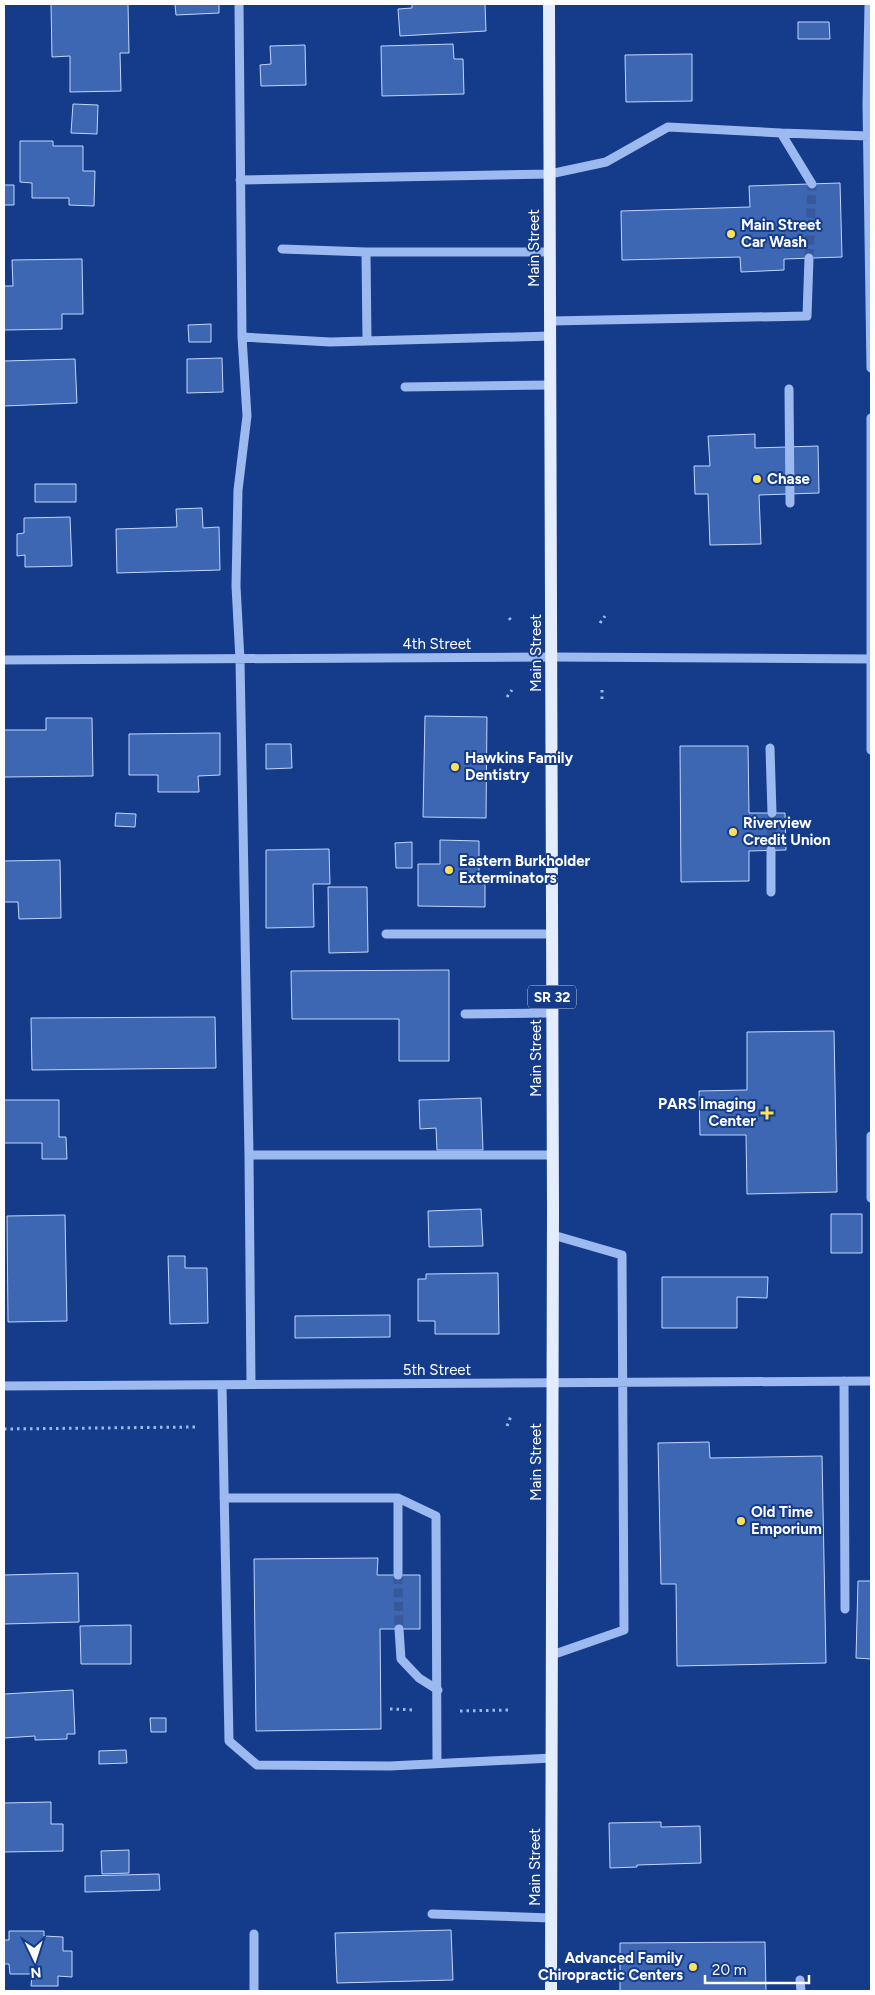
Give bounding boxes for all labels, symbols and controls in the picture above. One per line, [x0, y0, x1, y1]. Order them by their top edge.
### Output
street label: Main Street [525, 209, 543, 287]
place label: Main Street Car Wash [741, 216, 821, 251]
marker: Main Street Car Wash [725, 228, 737, 240]
place label: Chase [767, 470, 810, 488]
marker: Chase [751, 473, 763, 485]
street label: Main Street [527, 614, 545, 692]
street label: 4th Street [402, 635, 472, 653]
place label: Hawkins Family Dentistry [465, 749, 574, 784]
marker: Hawkins Family Dentistry [449, 761, 461, 773]
place label: Riverview Credit Union [743, 814, 831, 849]
marker: Riverview Credit Union [727, 826, 739, 838]
place label: Eastern Burkholder Exterminators [459, 852, 590, 887]
marker: Eastern Burkholder Exterminators [443, 864, 455, 876]
road number: SR 32 [528, 986, 576, 1009]
street label: Main Street [527, 1019, 545, 1097]
place label: PARS Imaging Center [658, 1095, 756, 1130]
marker: PARS Imaging Center [760, 1106, 774, 1120]
street label: 5th Street [403, 1361, 472, 1379]
street label: Main Street [527, 1423, 545, 1501]
place label: Old Time Emporium [751, 1503, 822, 1538]
marker: Old Time Emporium [735, 1515, 747, 1527]
street label: Main Street [526, 1828, 544, 1906]
north arrow [10, 1935, 60, 1985]
place label: Advanced Family Chiropractic Centers [538, 1949, 683, 1984]
scale bar [705, 1952, 809, 1984]
marker: Advanced Family Chiropractic Centers [687, 1961, 699, 1973]
text: 20 m [712, 1961, 746, 1979]
text: N [30, 1964, 42, 1981]

